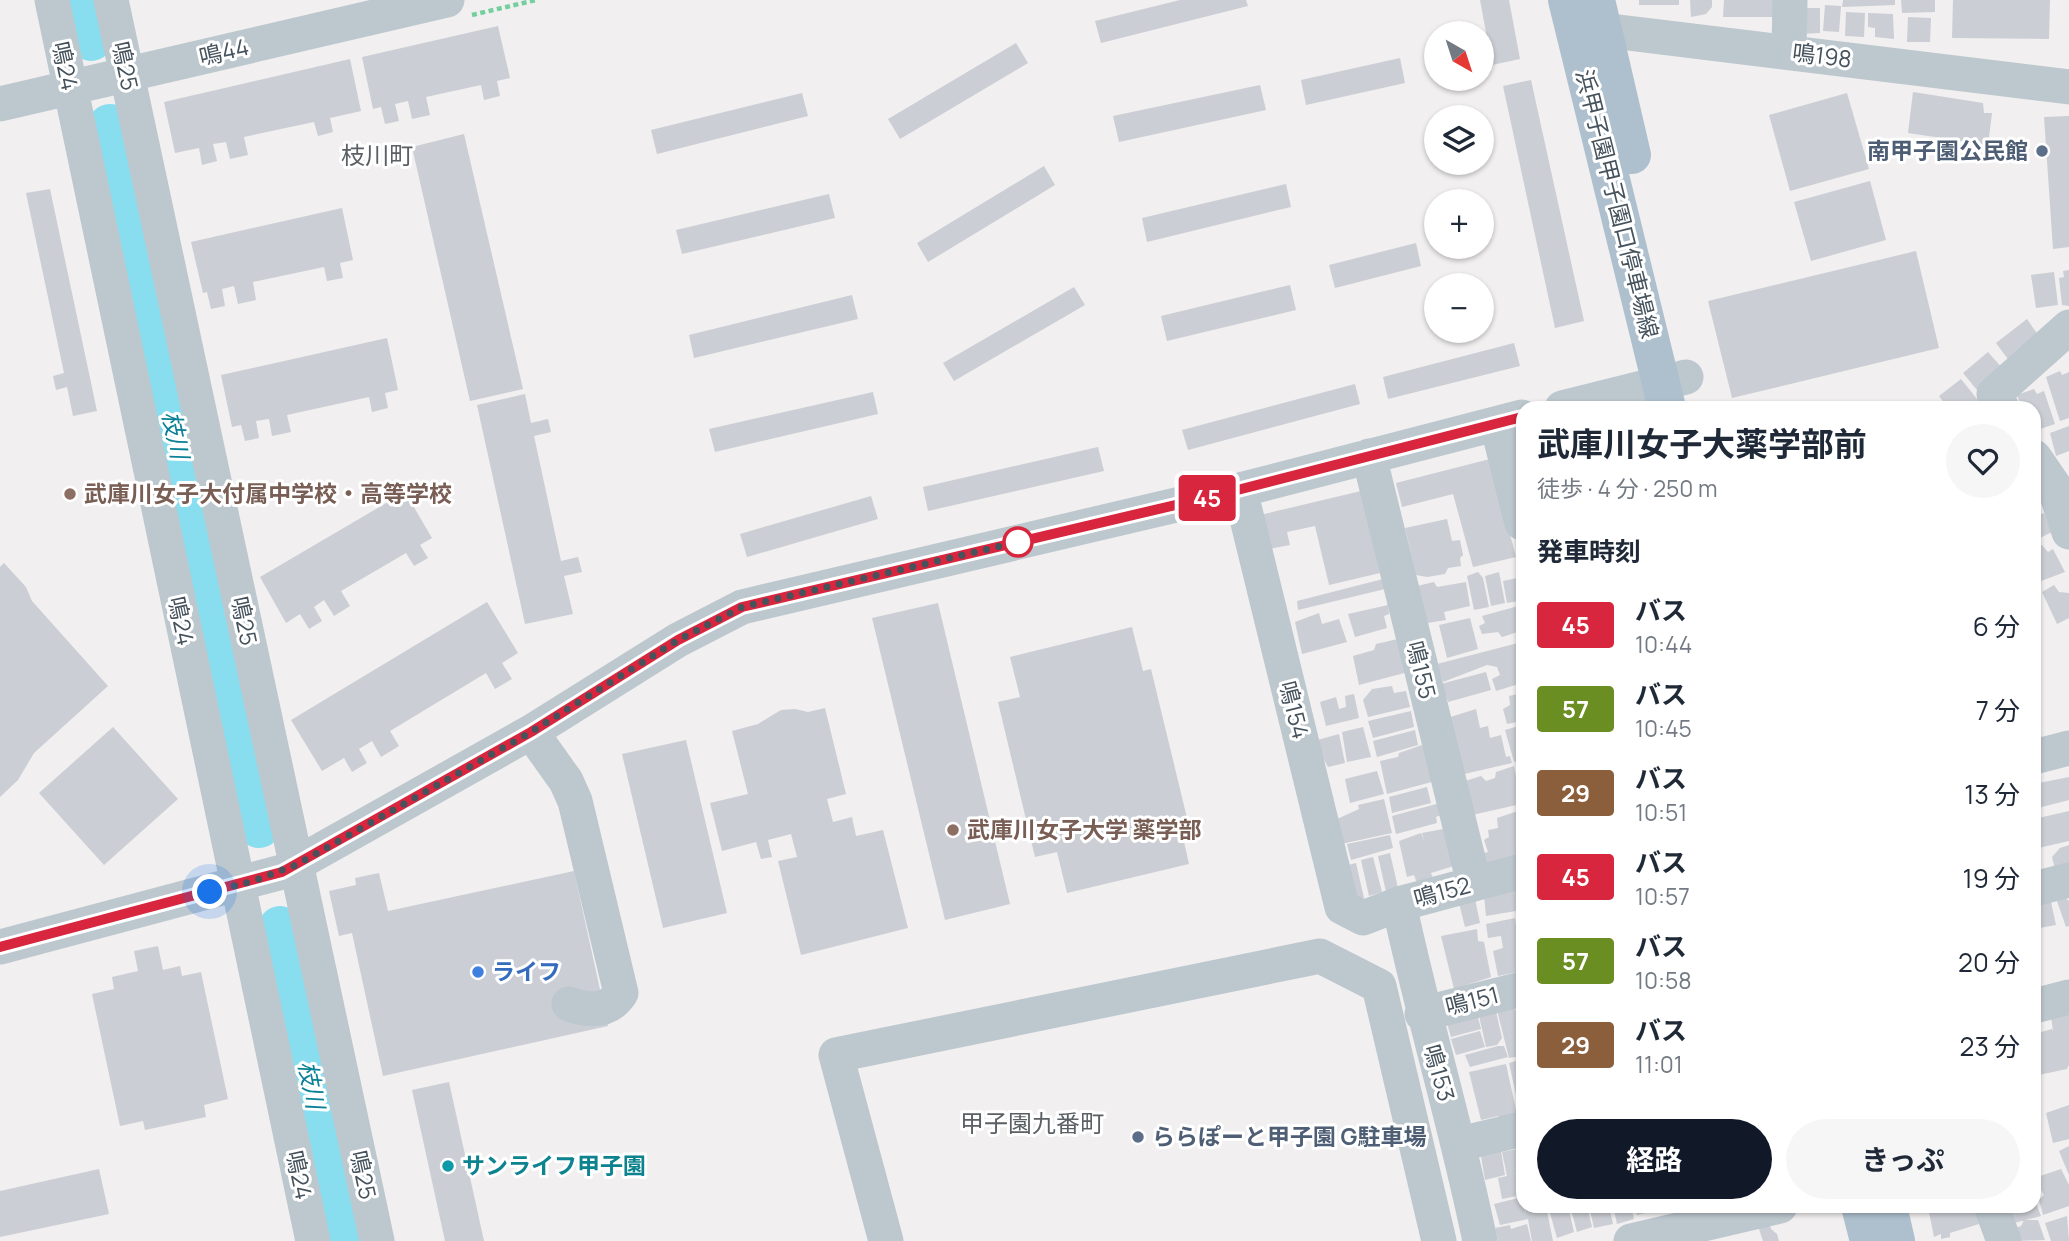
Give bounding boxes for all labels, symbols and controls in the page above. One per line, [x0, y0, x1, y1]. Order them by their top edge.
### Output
north arrow [1424, 21, 1494, 91]
map controls [1424, 21, 1494, 343]
street label: 鳴44 [196, 30, 252, 72]
street label: 鳴198 [1791, 35, 1854, 75]
street label: 鳴24 [45, 38, 87, 93]
street label: 鳴25 [105, 38, 147, 93]
street label: 浜甲子園甲子園口停車場線 [1569, 66, 1667, 342]
button: layers [1424, 105, 1494, 175]
place label: 南甲子園公民館 [1867, 134, 2028, 166]
district label: 枝川町 [341, 138, 413, 171]
marker: 南甲子園公民館 [2034, 143, 2050, 159]
button: + [1424, 189, 1494, 259]
button: − [1424, 273, 1494, 343]
water label: 枝川 [155, 408, 198, 465]
text: 武庫川女子大薬学部前 [1537, 421, 1867, 466]
button: heart [1946, 424, 2020, 498]
text: 徒歩 · 4 分 · 250 m [1537, 472, 1718, 504]
line badge: 45 [1176, 475, 1238, 521]
place label: 武庫川女子大付属中学校・高等学校 [84, 477, 452, 509]
text: 45 [1193, 481, 1221, 514]
marker: 武庫川女子大付属中学校・高等学校 [62, 486, 78, 502]
unlabelled marker [1003, 527, 1033, 557]
text: 発車時刻 [1537, 533, 1641, 569]
text: バス [1635, 592, 1687, 628]
street label: 鳴24 [161, 593, 203, 648]
street label: 鳴25 [224, 593, 266, 648]
text: 45 [1561, 608, 1590, 641]
text: 6 分 [1973, 608, 2020, 644]
text: 10:44 [1635, 628, 1692, 660]
street label: 鳴155 [1399, 637, 1445, 702]
text: バス [1635, 676, 1687, 712]
street label: 鳴154 [1272, 677, 1318, 742]
text: 57 [1562, 692, 1589, 725]
text: 7 分 [1976, 692, 2020, 728]
text: 10:45 [1635, 712, 1692, 744]
text: バス [1635, 760, 1687, 796]
text: 29 [1561, 776, 1590, 809]
text: 13 分 [1964, 776, 2020, 812]
text: 10:51 [1635, 796, 1687, 828]
place label: 武庫川女子大学 薬学部 [967, 813, 1202, 845]
marker: 武庫川女子大学 薬学部 [945, 822, 961, 838]
text: バス [1635, 844, 1687, 880]
text: 45 [1561, 860, 1590, 893]
text: 19 分 [1963, 860, 2020, 896]
street label: 鳴152 [1410, 868, 1474, 914]
your location [192, 874, 227, 909]
text: 10:57 [1635, 880, 1690, 912]
text: バス [1635, 928, 1687, 964]
text: 57 [1562, 944, 1589, 977]
text: 20 分 [1958, 944, 2020, 980]
place label: ライフ [492, 955, 561, 987]
marker: ライフ [470, 964, 486, 980]
text: 10:58 [1635, 964, 1692, 996]
street label: 鳴151 [1442, 978, 1502, 1022]
text: バス [1635, 1012, 1687, 1048]
text: 29 [1561, 1028, 1590, 1061]
text: 23 分 [1960, 1028, 2020, 1064]
street label: 鳴153 [1417, 1040, 1463, 1105]
text: 11:01 [1635, 1048, 1683, 1080]
water label: 枝川 [292, 1058, 334, 1114]
district label: 甲子園九番町 [960, 1106, 1104, 1139]
button: 経路 [1537, 1119, 1772, 1199]
button: きっぷ [1786, 1119, 2020, 1199]
place label: ららぽーと甲子園 G駐車場 [1152, 1120, 1426, 1152]
marker: ららぽーと甲子園 G駐車場 [1130, 1129, 1146, 1145]
street label: 鳴24 [279, 1147, 321, 1202]
street label: 鳴25 [343, 1147, 385, 1202]
place label: サンライフ甲子園 [462, 1149, 646, 1181]
marker: サンライフ甲子園 [440, 1158, 456, 1174]

